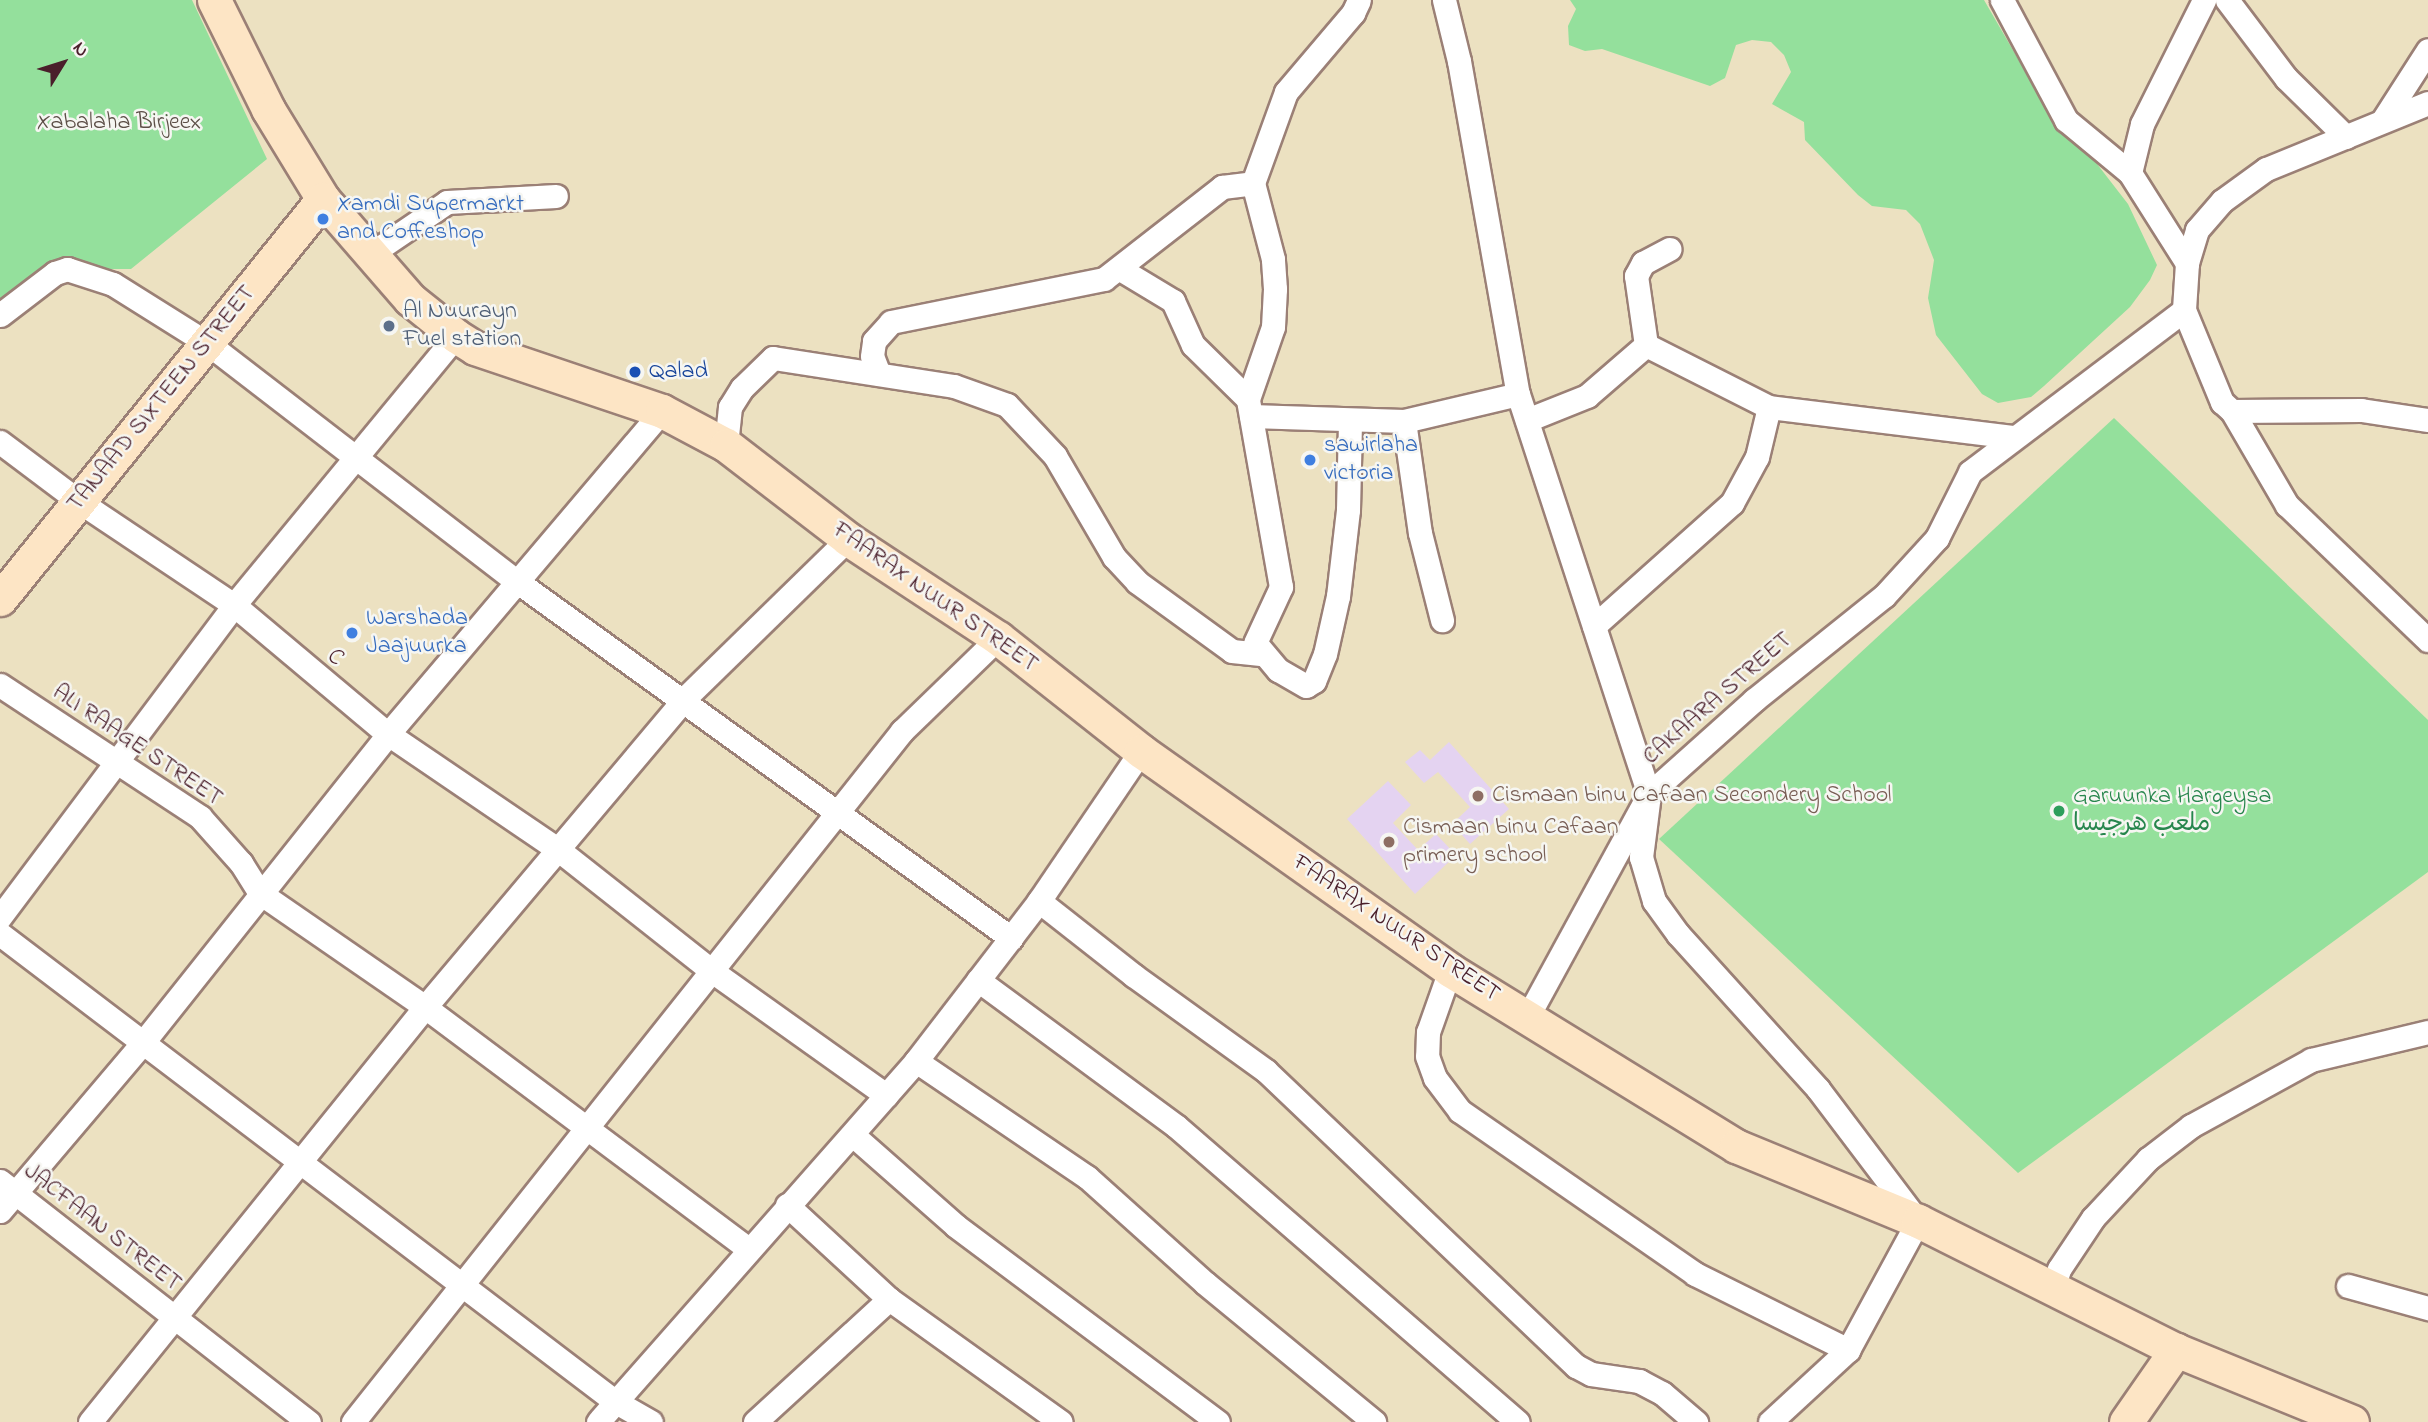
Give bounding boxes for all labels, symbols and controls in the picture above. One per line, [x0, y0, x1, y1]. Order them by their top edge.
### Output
north arrow [28, 28, 98, 98]
text: N [65, 36, 95, 63]
park label: Xabalaha Birjeex [37, 109, 201, 137]
place label: Xamdi Supermarkt and Coffeshop [337, 191, 524, 247]
marker: Xamdi Supermarkt and Coffeshop [315, 211, 331, 227]
street label: TANAAD SIXTEEN STREET [62, 280, 262, 518]
place label: Al Nuurayn Fuel station [403, 298, 521, 354]
marker: Al Nuurayn Fuel station [381, 318, 397, 334]
place label: Qalad [649, 358, 708, 386]
marker: Qalad [627, 364, 643, 380]
place label: sawirlaha victoria [1324, 432, 1418, 488]
marker: sawirlaha victoria [1302, 452, 1318, 468]
street label: FAARAX NUUR STREET [827, 516, 1043, 680]
place label: Warshada Jaajuurka [366, 605, 468, 661]
marker: Warshada Jaajuurka [344, 625, 360, 641]
street label: CAKAARA STREET [1637, 626, 1799, 772]
street label: C [321, 643, 349, 673]
street label: ALI RAAGE STREET [46, 678, 228, 814]
place label: Cismaan binu Cafaan Secondery School [1492, 782, 1891, 810]
place label: Garuunka Hargeysa ملعب هرجيسا [2073, 783, 2271, 839]
marker: Cismaan binu Cafaan Secondery School [1470, 788, 1486, 804]
marker: Garuunka Hargeysa ملعب هرجيسا [2051, 803, 2067, 819]
place label: Cismaan binu Cafaan primery school [1403, 814, 1619, 870]
marker: Cismaan binu Cafaan primery school [1381, 834, 1397, 850]
street label: FAARAX NUUR STREET [1287, 849, 1505, 1009]
street label: JACFAAN STREET [17, 1157, 187, 1299]

